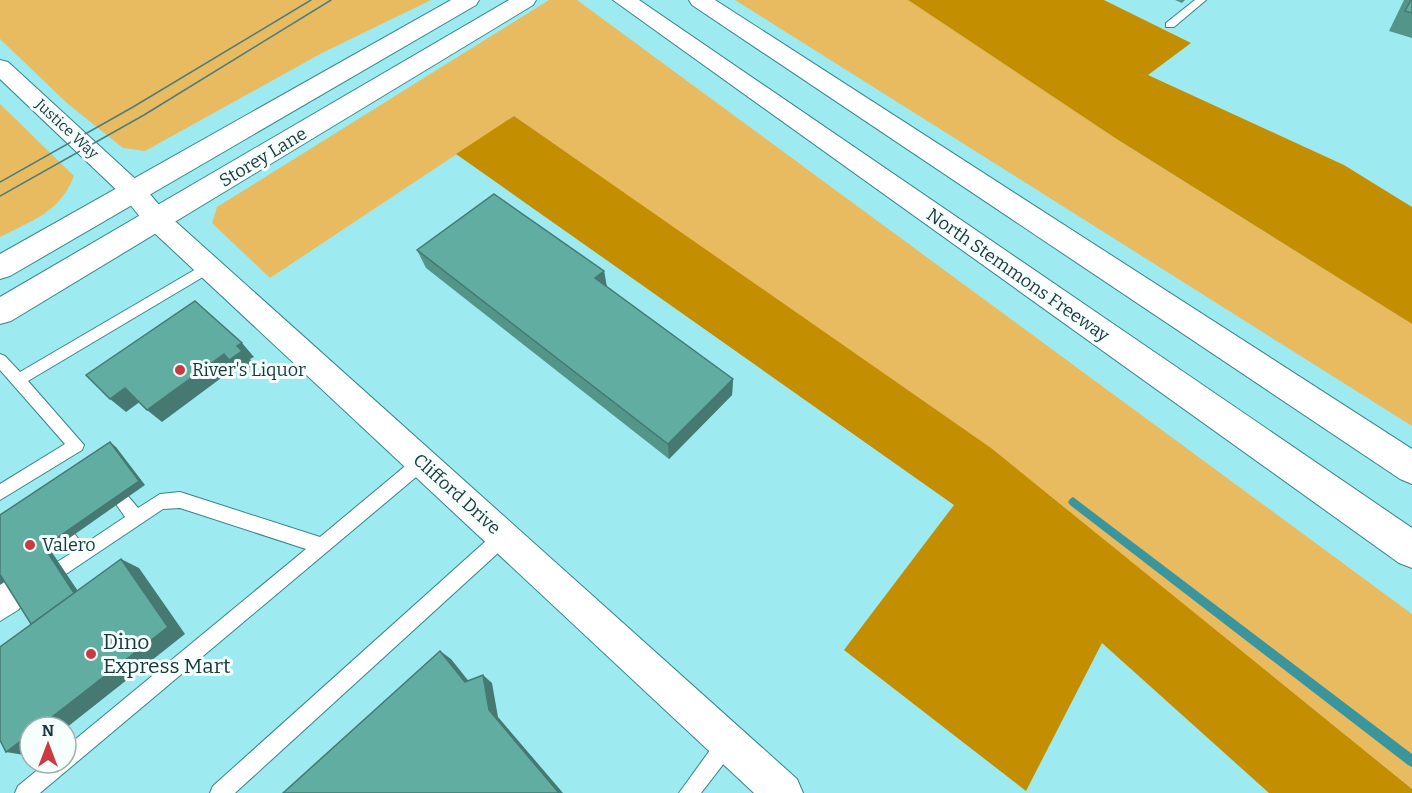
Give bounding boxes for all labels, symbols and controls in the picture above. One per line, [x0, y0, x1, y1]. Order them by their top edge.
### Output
street label: Justice Way [31, 95, 102, 163]
street label: Storey Lane [215, 122, 311, 192]
street label: North Stemmons Freeway [922, 203, 1114, 347]
place label: River's Liquor [192, 359, 306, 381]
marker: River's Liquor [173, 363, 187, 377]
street label: Clifford Drive [409, 449, 505, 539]
place label: Valero [42, 534, 96, 556]
marker: Valero [23, 538, 37, 552]
place label: Dino Express Mart [103, 629, 231, 679]
marker: Dino Express Mart [84, 647, 98, 661]
north arrow [18, 715, 78, 775]
text: N [42, 721, 54, 740]

